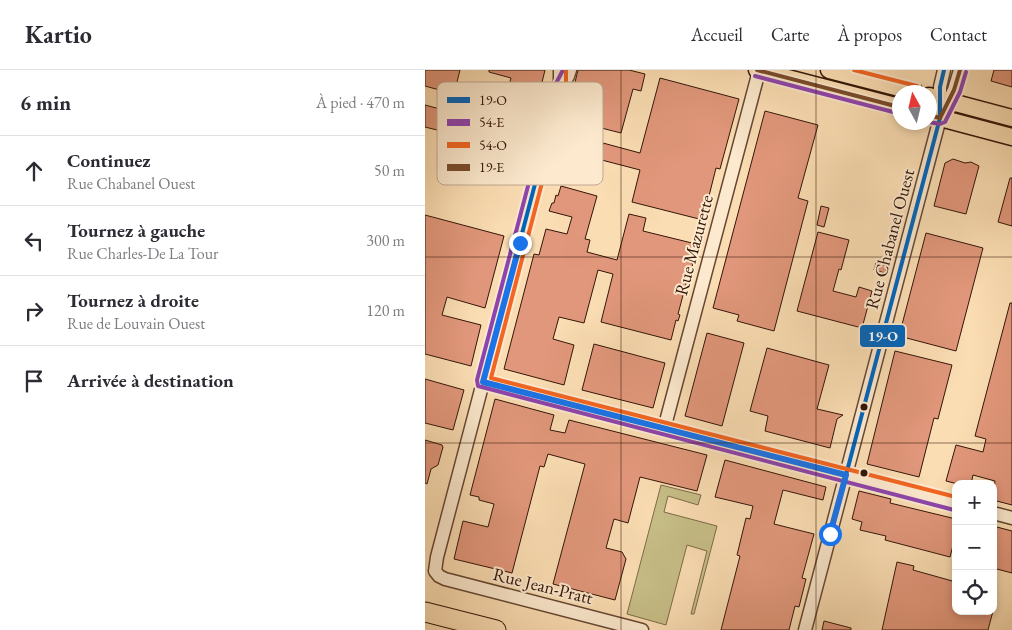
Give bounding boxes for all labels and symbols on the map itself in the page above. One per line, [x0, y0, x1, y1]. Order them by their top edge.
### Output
legend [437, 82, 603, 185]
north arrow [892, 85, 937, 130]
text: 19-O [479, 91, 507, 109]
text: 54-E [479, 113, 504, 131]
text: 54-O [479, 136, 507, 154]
text: 19-E [479, 158, 504, 176]
street label: Rue Chabanel Ouest [860, 166, 919, 312]
street label: Rue Mazurette [669, 192, 718, 298]
route end [509, 232, 532, 255]
line badge: 19-O [859, 324, 906, 348]
text: 19-O [868, 327, 898, 345]
unlabelled marker [859, 402, 869, 412]
unlabelled marker [859, 468, 869, 478]
route start [819, 523, 842, 546]
street label: Rue Jean-Pratt [491, 562, 596, 609]

